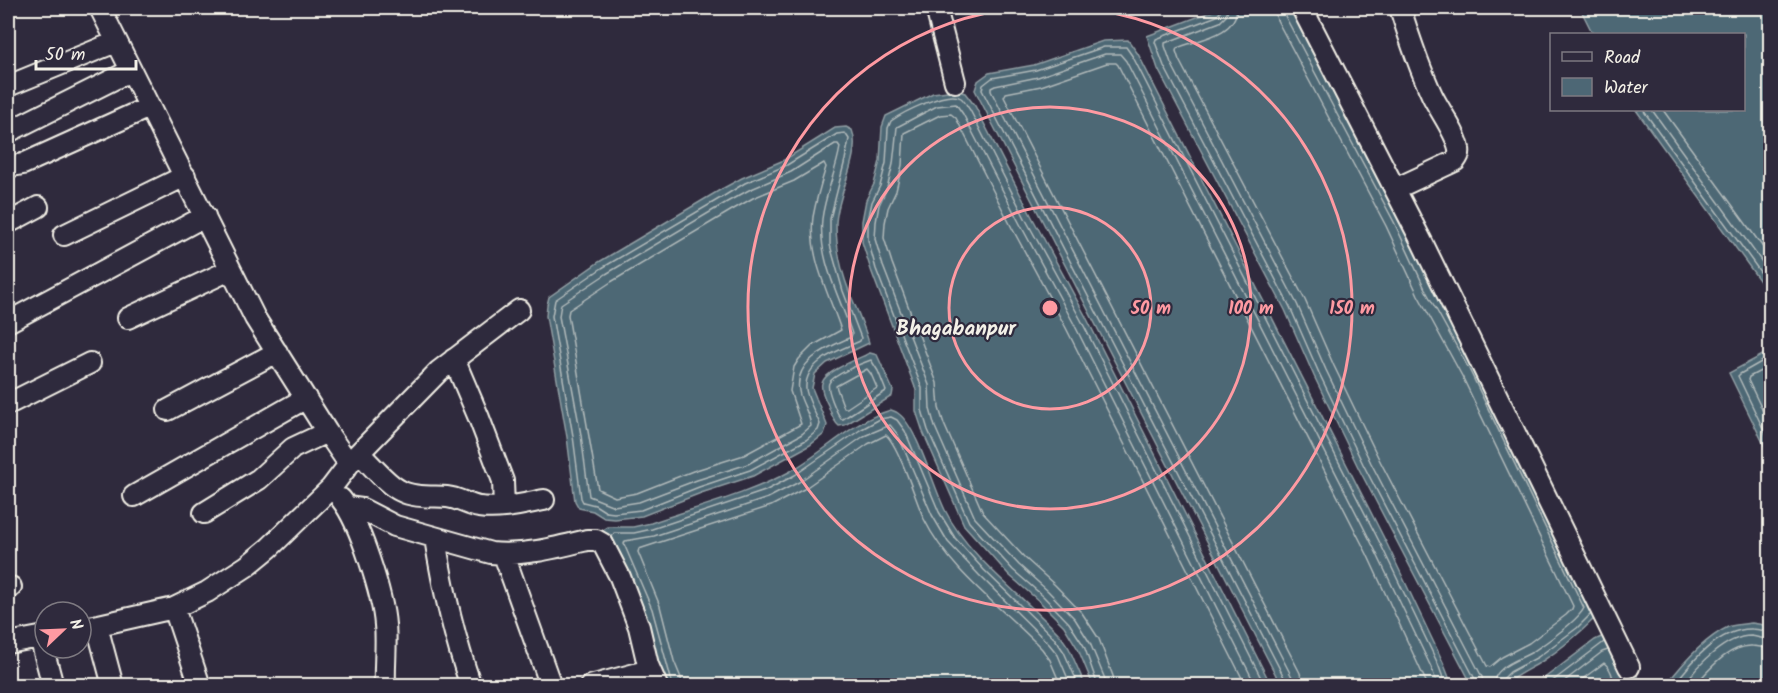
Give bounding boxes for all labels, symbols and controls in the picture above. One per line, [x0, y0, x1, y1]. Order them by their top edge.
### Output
scale bar [36, 33, 136, 71]
legend [1550, 33, 1745, 111]
text: 50 m [45, 41, 85, 70]
text: Road [1604, 44, 1641, 73]
text: Water [1604, 74, 1649, 103]
text: 50 m [1130, 295, 1171, 324]
text: 100 m [1228, 295, 1274, 324]
text: 150 m [1329, 295, 1375, 324]
centre of rings [1040, 298, 1060, 318]
district label: Bhagabanpur [896, 313, 1017, 346]
north arrow [33, 600, 93, 660]
text: N [62, 615, 89, 634]

